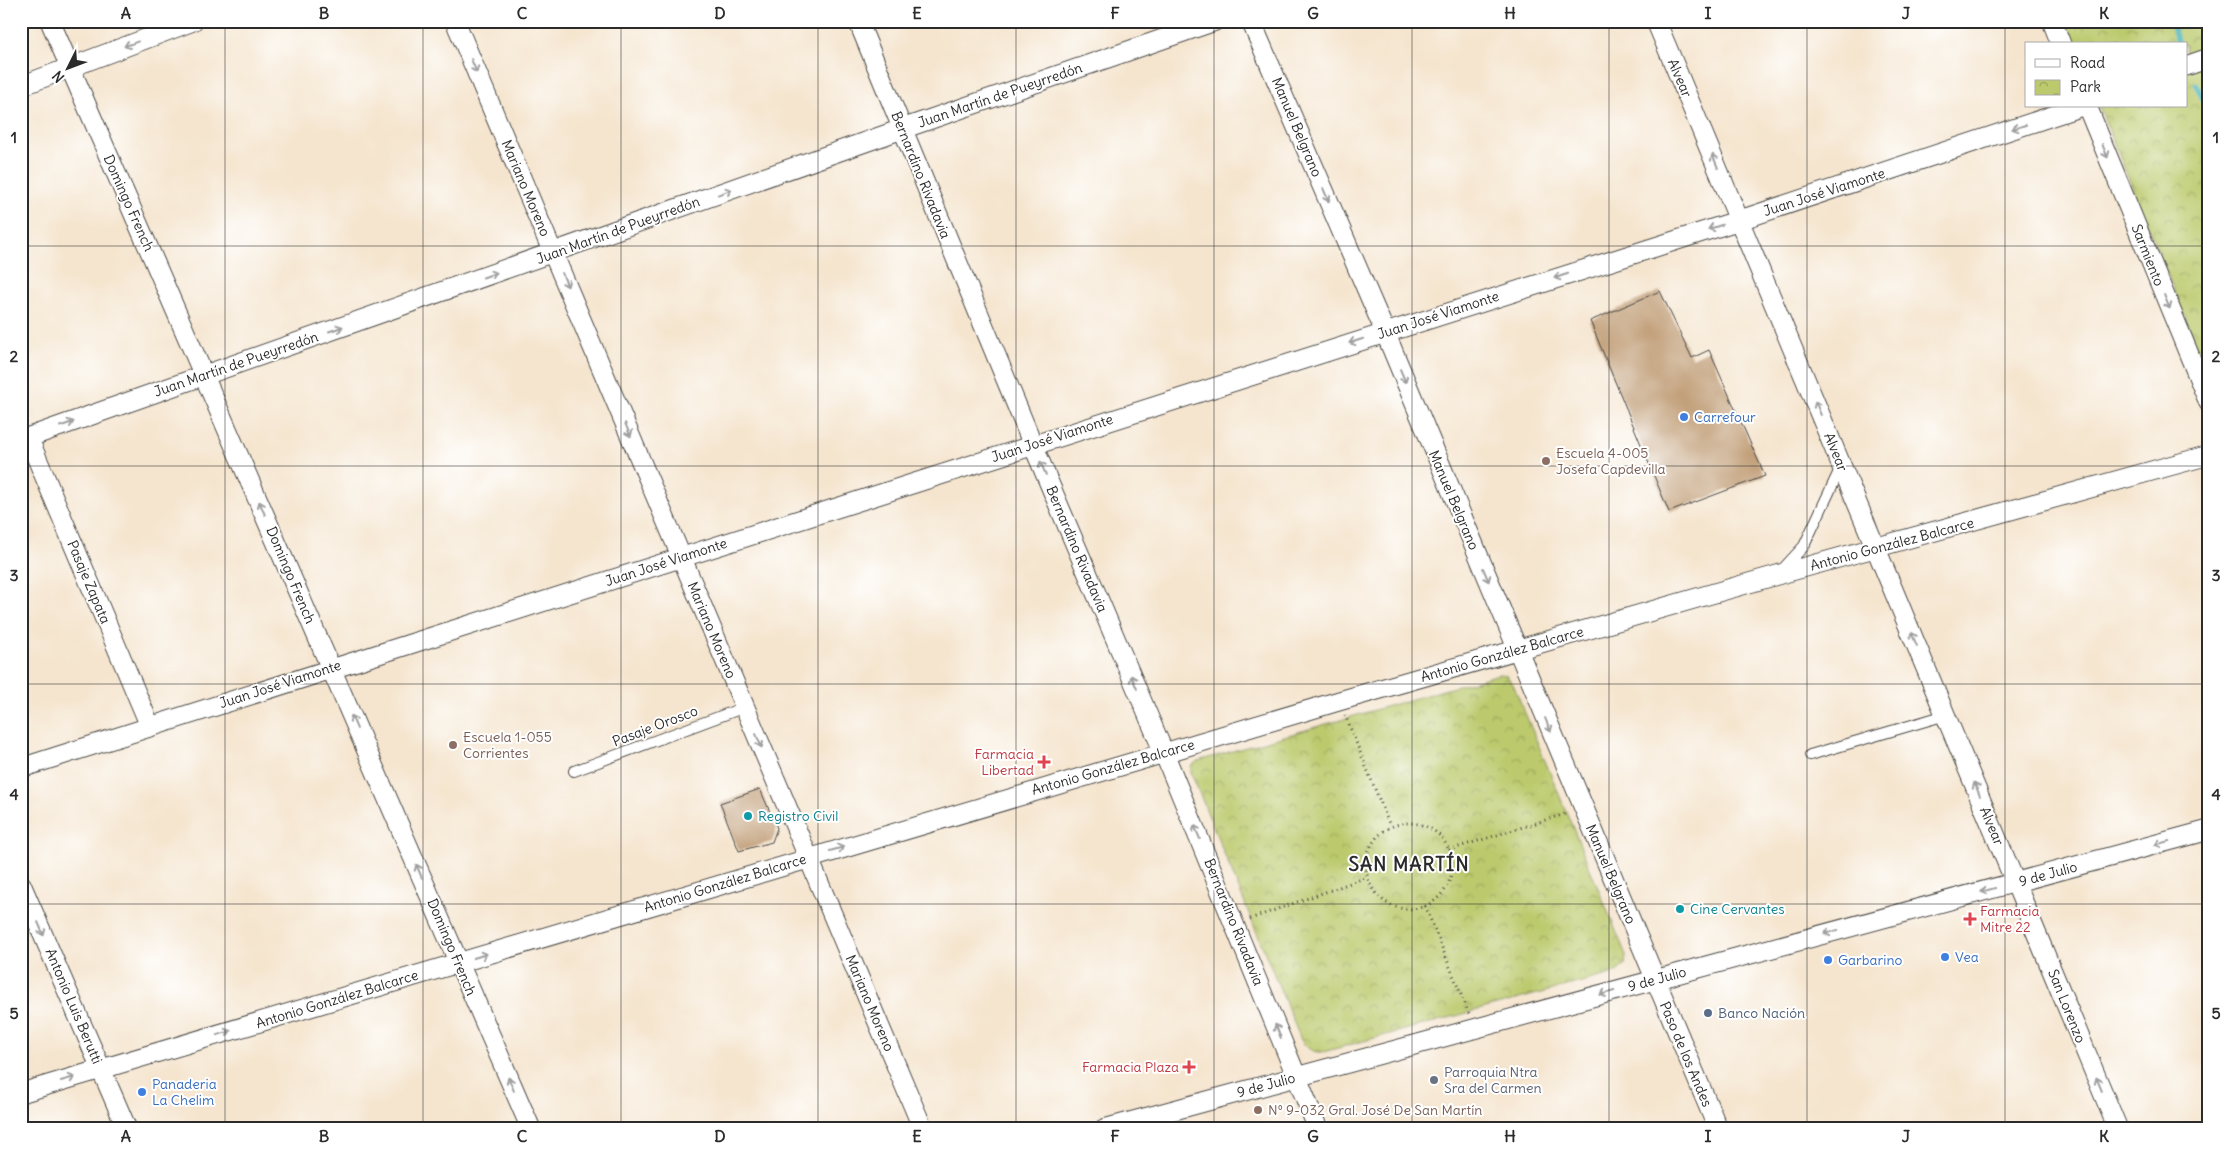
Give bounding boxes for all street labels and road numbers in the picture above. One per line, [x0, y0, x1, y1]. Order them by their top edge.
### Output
street label: Alvear [1664, 56, 1696, 100]
street label: Juan Martín de Pueyrredón [915, 58, 1085, 132]
street label: Manuel Belgrano [1268, 74, 1326, 180]
street label: Bernardino Rivadavia [887, 109, 955, 241]
street label: Mariano Moreno [498, 137, 555, 239]
street label: Domingo French [100, 152, 158, 254]
street label: Juan José Viamonte [1761, 164, 1887, 220]
street label: Juan Martín de Pueyrredón [534, 192, 702, 268]
street label: Sarmiento [2127, 221, 2169, 289]
street label: Juan José Viamonte [1375, 287, 1501, 343]
street label: Juan Martín de Pueyrredón [151, 327, 321, 401]
street label: Juan José Viamonte [989, 410, 1115, 466]
street label: Alvear [1820, 430, 1852, 474]
street label: Manuel Belgrano [1425, 447, 1483, 553]
street label: Bernardino Rivadavia [1042, 483, 1112, 615]
street label: Antonio González Balcarce [1808, 513, 1976, 575]
street label: Domingo French [262, 524, 320, 626]
street label: Juan José Viamonte [603, 534, 729, 590]
street label: Pasaje Zapata [63, 538, 115, 626]
street label: Mariano Moreno [684, 579, 741, 681]
street label: Antonio González Balcarce [1418, 622, 1586, 686]
street label: Juan José Viamonte [217, 656, 343, 712]
street label: Pasaje Orosco [610, 701, 700, 751]
street label: Antonio González Balcarce [1029, 735, 1197, 799]
street label: Alvear [1976, 804, 2008, 848]
street label: Manuel Belgrano [1582, 821, 1640, 927]
street label: Antonio González Balcarce [642, 850, 808, 916]
street label: Bernardino Rivadavia [1200, 856, 1268, 988]
street label: 9 de Julio [2017, 858, 2079, 890]
street label: Domingo French [423, 896, 481, 998]
street label: Antonio Luis Berutti [42, 946, 106, 1066]
street label: Mariano Moreno [842, 952, 899, 1054]
street label: 9 de Julio [1626, 963, 1688, 995]
street label: Antonio González Balcarce [254, 966, 420, 1032]
street label: San Lorenzo [2044, 966, 2090, 1046]
street label: Paso de los Andes [1656, 999, 1716, 1109]
street label: 9 de Julio [1235, 1069, 1297, 1101]

